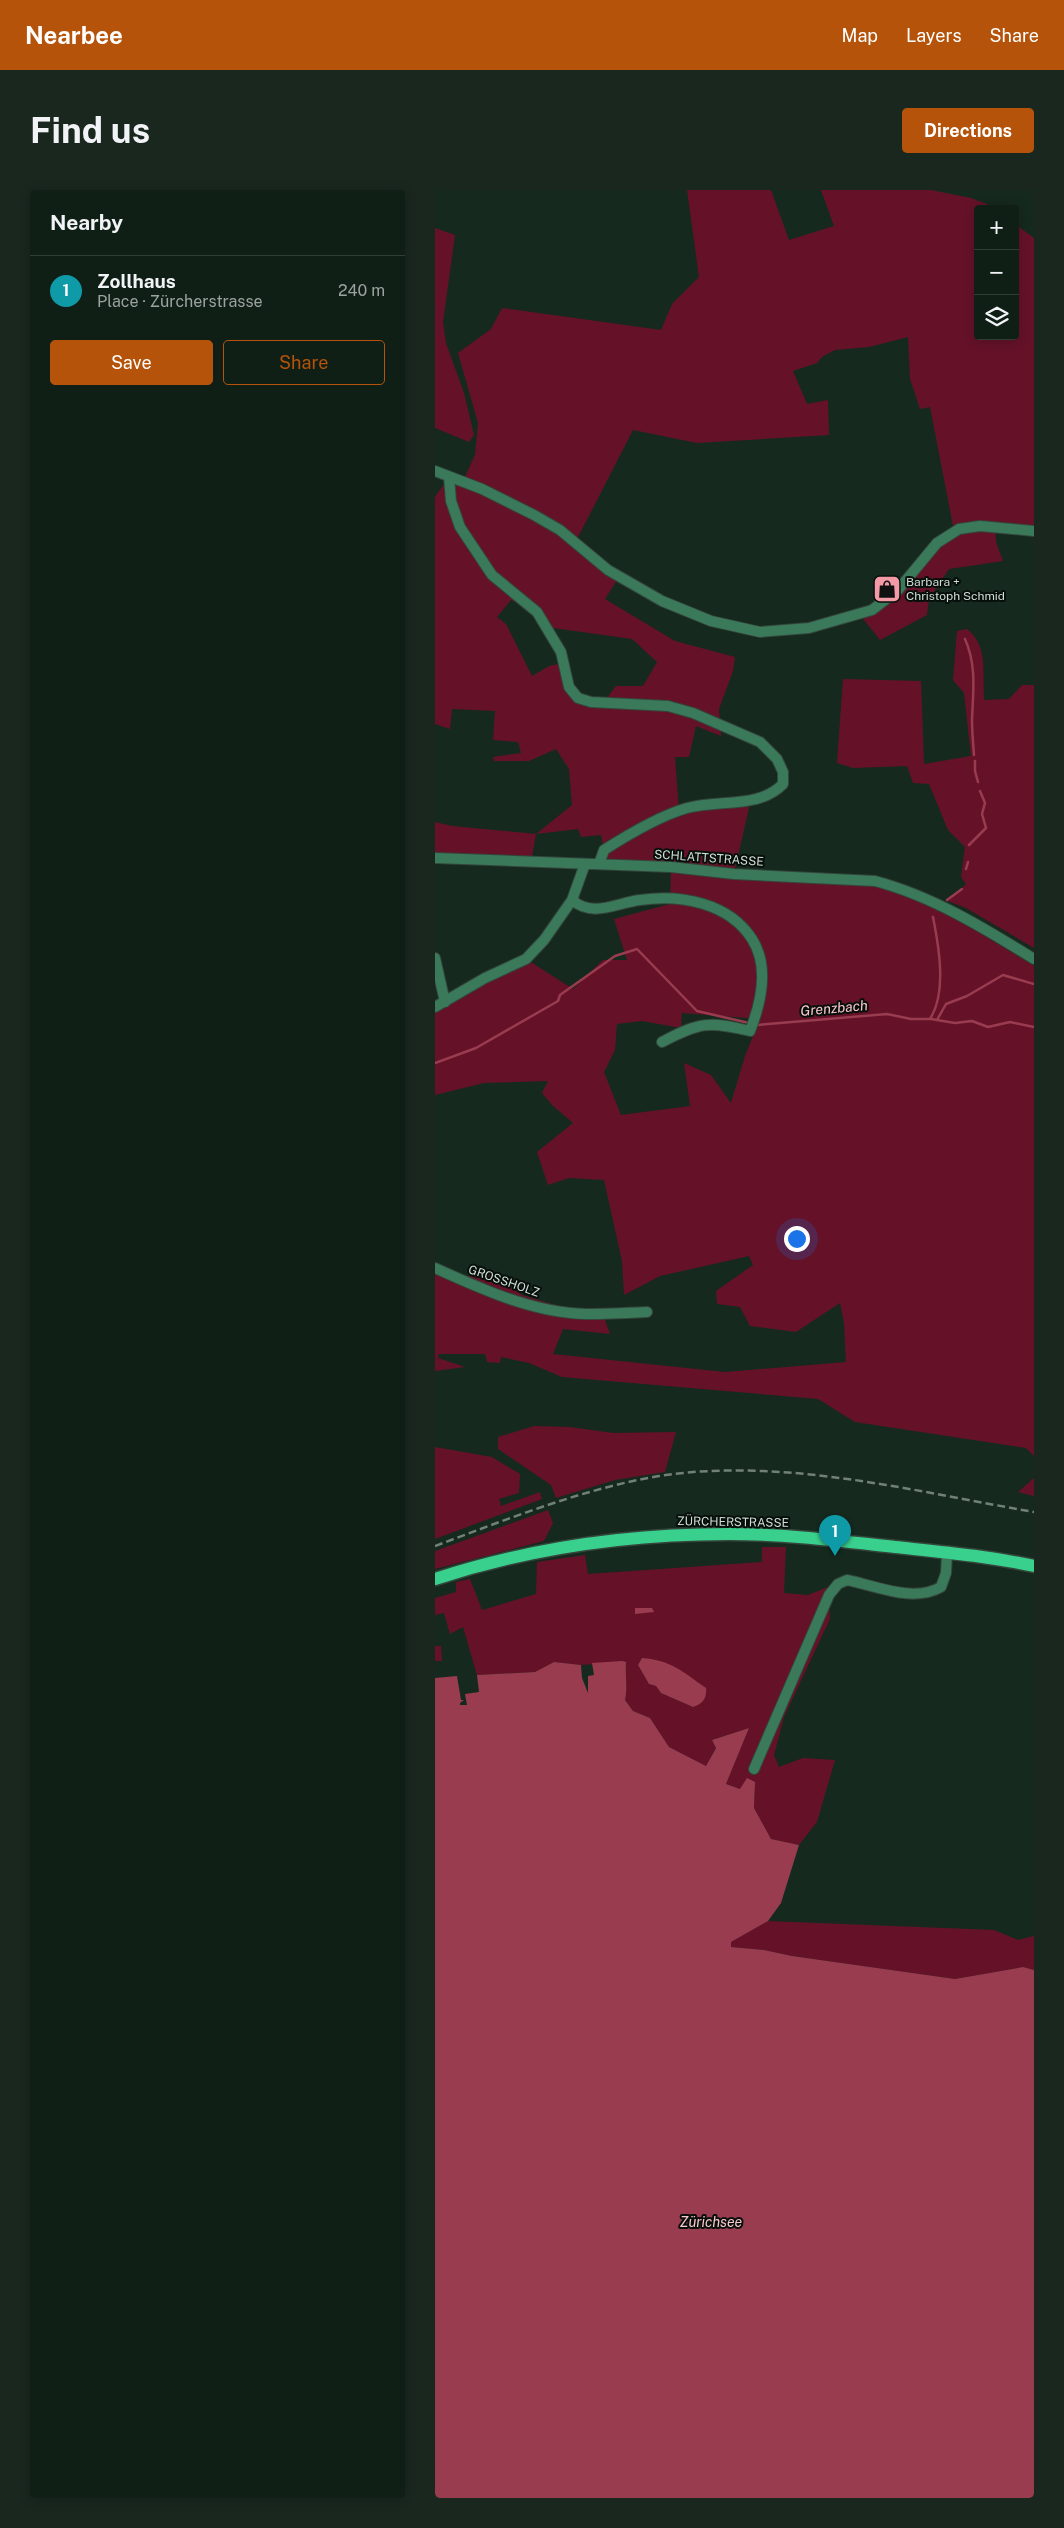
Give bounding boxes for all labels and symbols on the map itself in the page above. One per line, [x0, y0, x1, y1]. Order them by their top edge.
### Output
shop icon: Barbara + Christoph Schmid [872, 574, 902, 604]
place label: Barbara + Christoph Schmid [906, 575, 1005, 603]
street label: SCHLATTSTRASSE [654, 847, 764, 869]
water label: Grenzbach [800, 997, 868, 1019]
your location [784, 1226, 810, 1252]
street label: GROSSHOLZ [467, 1262, 542, 1300]
street label: ZÜRCHERSTRASSE [677, 1514, 789, 1530]
pin: 1 [819, 1515, 851, 1556]
water label: Zürichsee [680, 2214, 743, 2230]

